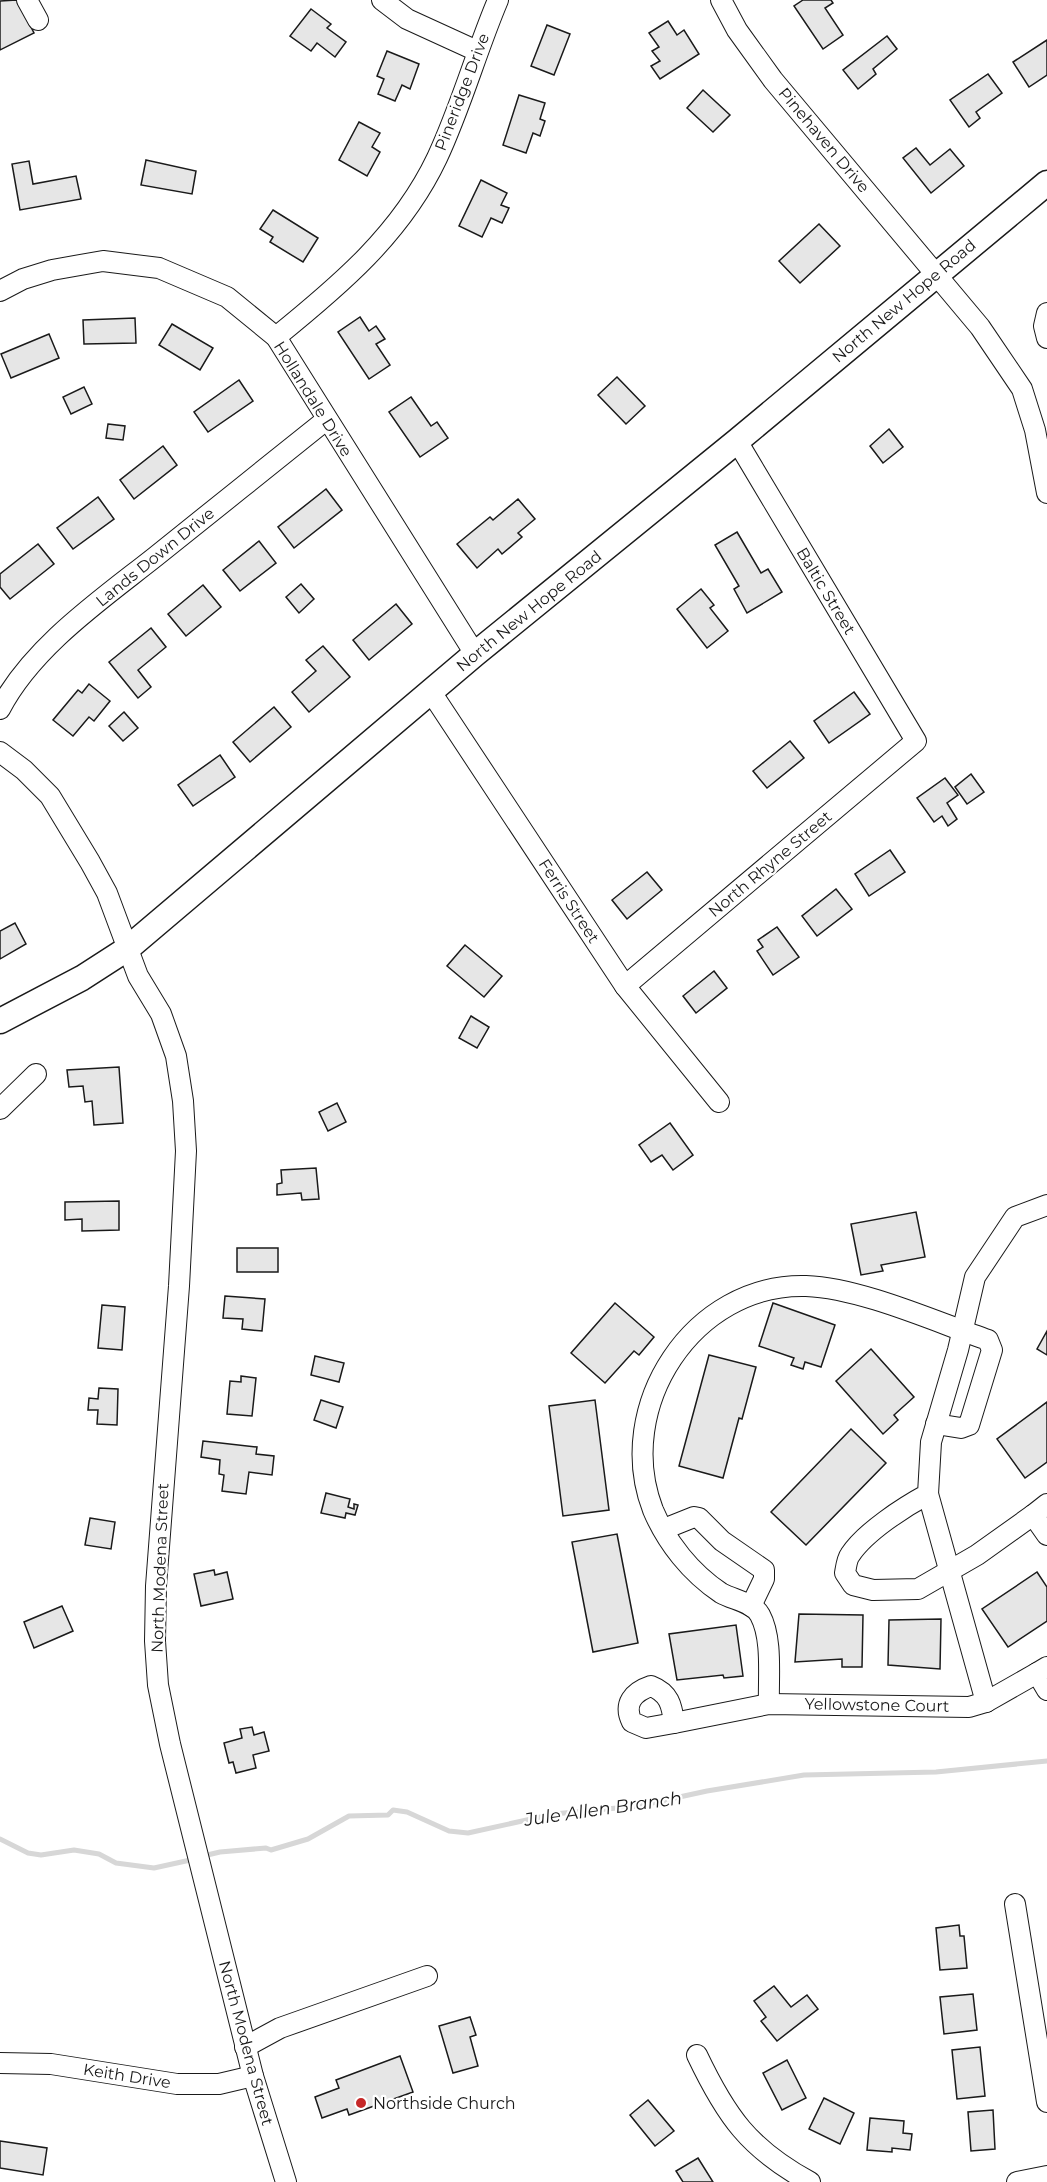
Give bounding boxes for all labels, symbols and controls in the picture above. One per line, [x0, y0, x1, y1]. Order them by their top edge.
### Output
street label: Pineridge Drive [431, 31, 493, 153]
street label: Pinehaven Drive [774, 84, 874, 196]
street label: North New Hope Road [828, 235, 980, 367]
street label: Hollandale Drive [270, 338, 356, 460]
street label: Lands Down Drive [92, 504, 218, 610]
street label: Baltic Street [793, 544, 860, 638]
street label: North New Hope Road [452, 546, 606, 676]
street label: North Rhyne Street [705, 807, 836, 921]
street label: Ferris Street [535, 855, 604, 947]
street label: North Modena Street [148, 1482, 172, 1653]
street label: Yellowstone Court [804, 1694, 950, 1716]
water label: Jule Allen Branch [522, 1787, 683, 1831]
street label: North Modena Street [215, 1959, 277, 2128]
street label: Keith Drive [82, 2060, 172, 2092]
place label: Northside Church [373, 2094, 516, 2113]
marker: Northside Church [354, 2096, 368, 2110]

